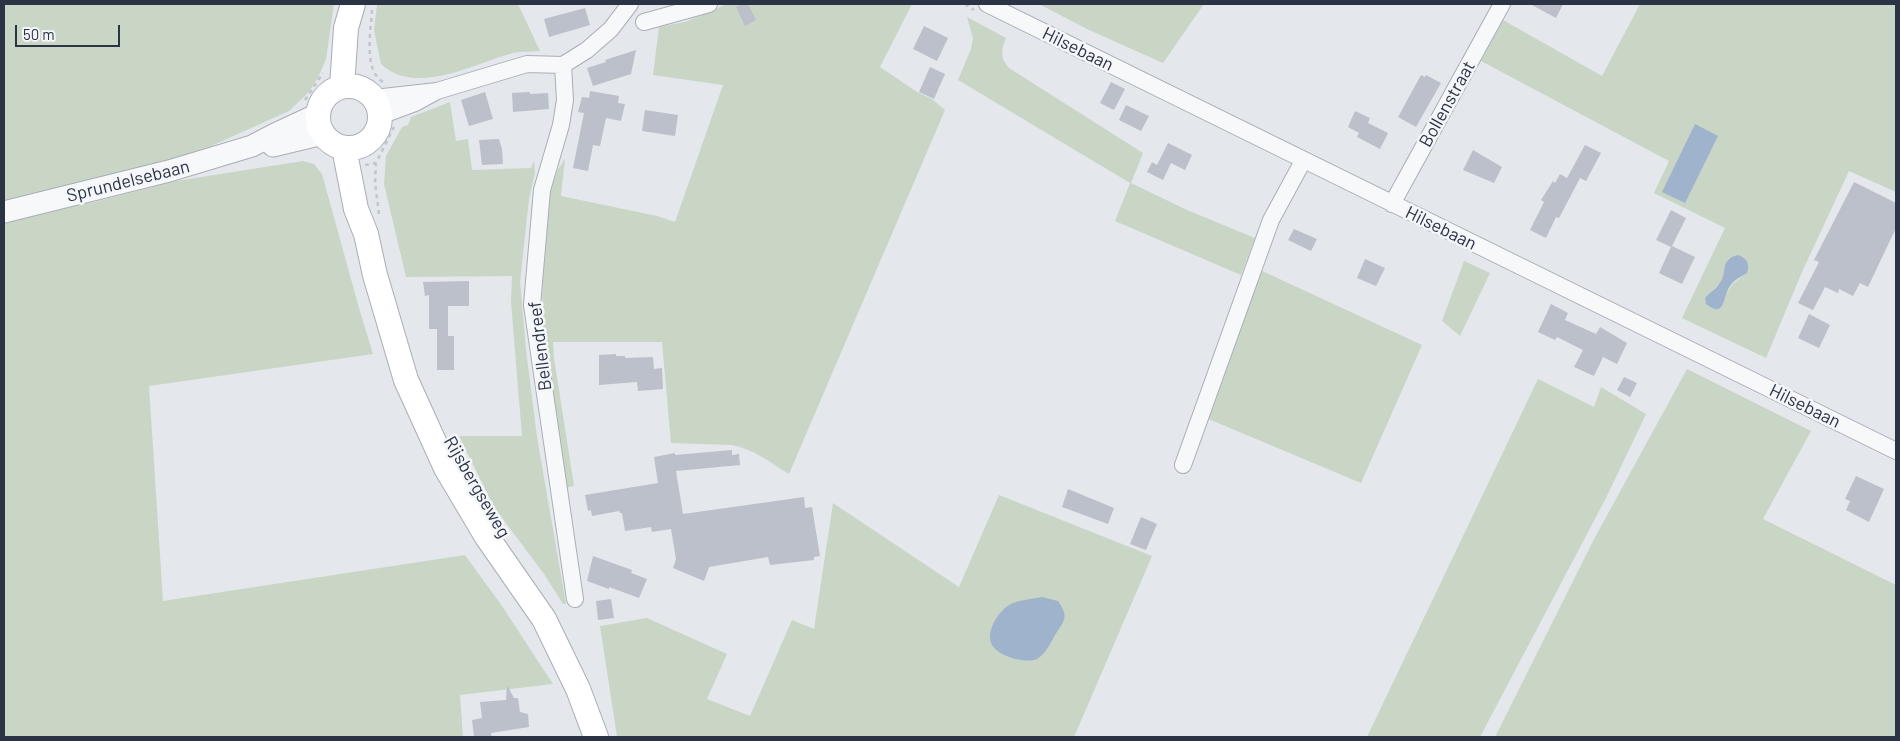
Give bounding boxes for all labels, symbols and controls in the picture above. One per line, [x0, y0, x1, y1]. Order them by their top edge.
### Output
scale bar [18, 15, 122, 47]
street label: Hilsebaan [1039, 22, 1117, 76]
text: 50 m [23, 25, 55, 43]
street label: Bollenstraat [1414, 57, 1480, 151]
street label: Sprundelsebaan [64, 155, 192, 207]
street label: Hilsebaan [1402, 201, 1480, 255]
street label: Bellendreef [524, 300, 556, 392]
street label: Hilsebaan [1766, 379, 1844, 433]
street label: Rijsbergseweg [439, 432, 515, 542]

